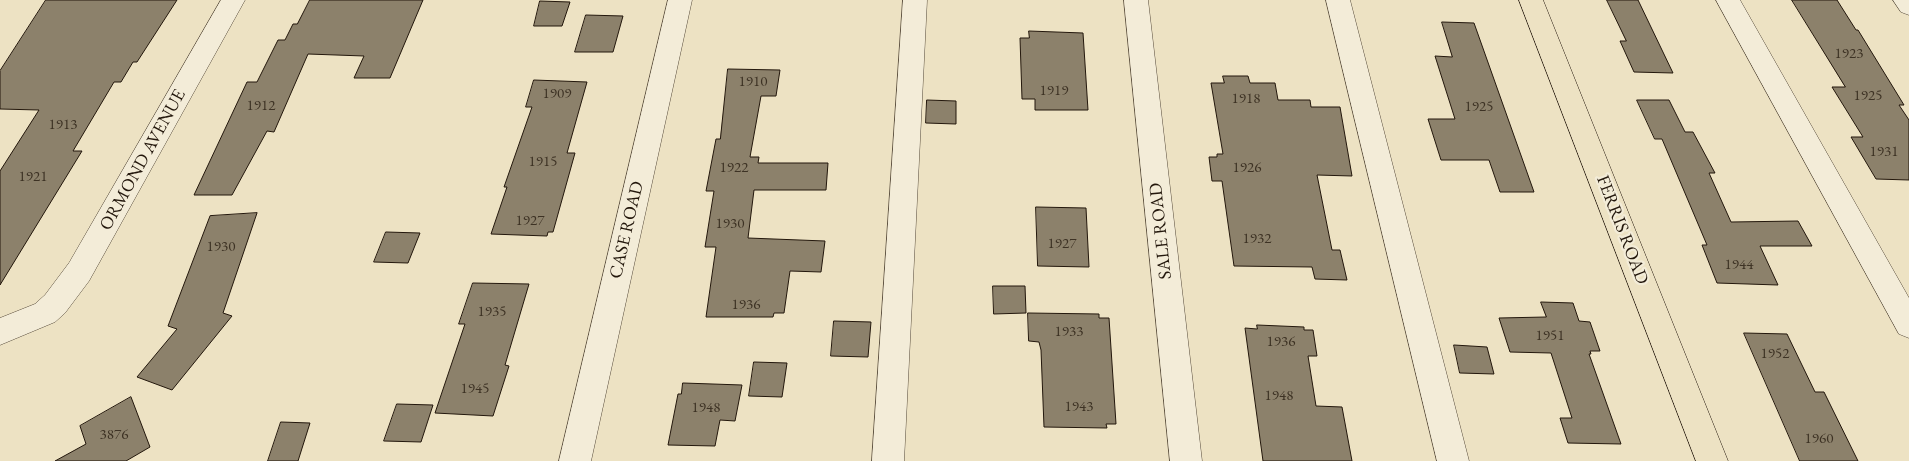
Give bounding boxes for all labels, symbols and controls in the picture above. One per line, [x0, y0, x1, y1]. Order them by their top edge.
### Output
house number: 1923 [1835, 45, 1863, 63]
house number: 1910 [739, 73, 767, 91]
house number: 1919 [1040, 82, 1068, 100]
house number: 1909 [543, 85, 571, 103]
street label: ORMOND AVENUE [95, 86, 191, 234]
house number: 1925 [1854, 87, 1882, 105]
house number: 1918 [1232, 90, 1260, 108]
house number: 1912 [247, 97, 275, 115]
house number: 1925 [1465, 98, 1493, 116]
house number: 1913 [49, 116, 77, 134]
house number: 1931 [1870, 143, 1898, 161]
house number: 1915 [529, 153, 557, 171]
house number: 1922 [720, 159, 748, 177]
house number: 1926 [1233, 159, 1261, 177]
house number: 1921 [19, 168, 47, 186]
street label: FERRIS ROAD [1591, 172, 1653, 288]
street label: CASE ROAD [605, 179, 649, 281]
street label: SALE ROAD [1145, 182, 1177, 280]
house number: 1927 [516, 212, 544, 230]
house number: 1930 [716, 215, 744, 233]
house number: 1932 [1243, 230, 1271, 248]
house number: 1927 [1048, 235, 1076, 253]
house number: 1930 [207, 238, 235, 256]
house number: 1944 [1725, 256, 1753, 274]
house number: 1936 [732, 296, 760, 314]
house number: 1935 [478, 303, 506, 321]
house number: 1933 [1055, 323, 1083, 341]
house number: 1951 [1536, 327, 1564, 345]
house number: 1936 [1267, 333, 1295, 351]
house number: 1952 [1761, 345, 1789, 363]
house number: 1945 [461, 380, 489, 398]
house number: 1948 [1265, 387, 1293, 405]
house number: 1943 [1065, 398, 1093, 416]
house number: 1948 [692, 399, 720, 417]
house number: 3876 [100, 426, 128, 444]
house number: 1960 [1805, 430, 1833, 448]

